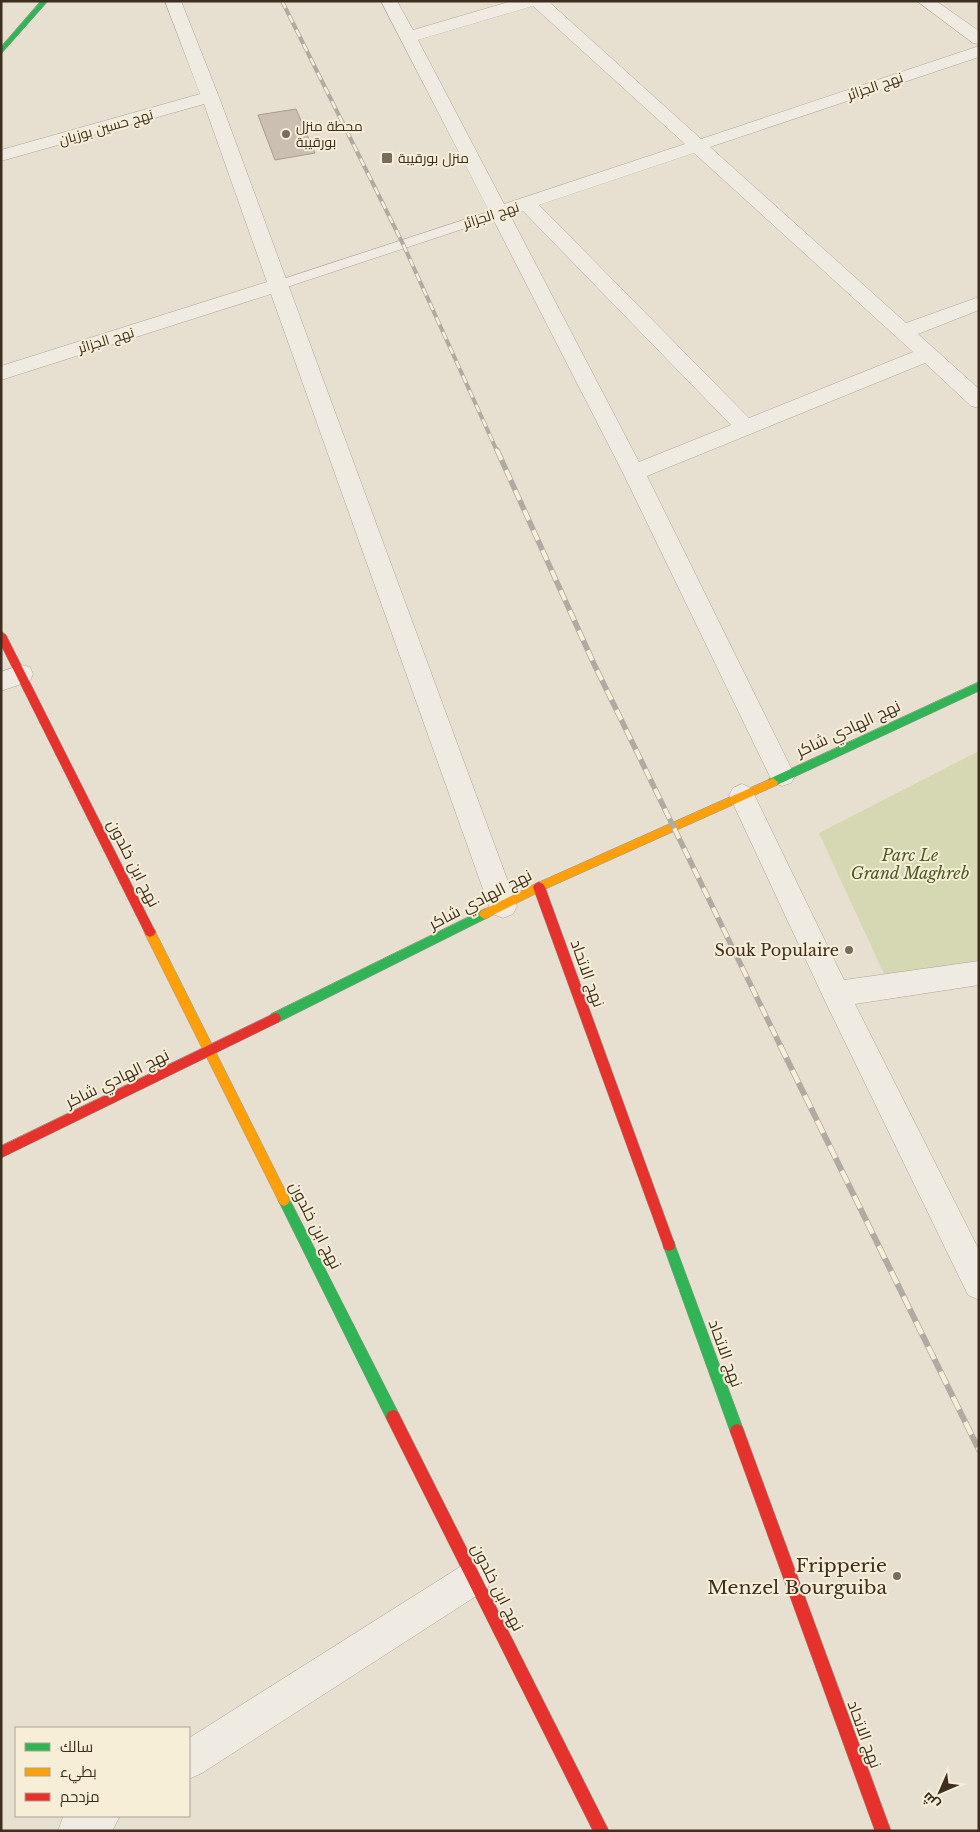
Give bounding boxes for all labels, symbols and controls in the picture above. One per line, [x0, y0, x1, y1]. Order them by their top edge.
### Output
street label: نهج الجزائر [844, 68, 905, 104]
street label: نهج حسين بوزيان [57, 105, 155, 149]
place label: محطة منزل بورقيبة [296, 117, 363, 151]
marker: محطة منزل بورقيبة [280, 128, 292, 140]
place label: منزل بورقيبة [398, 149, 469, 167]
marker: منزل بورقيبة [380, 151, 394, 165]
street label: نهج الجزائر [460, 198, 521, 233]
street label: نهج الجزائر [75, 323, 136, 357]
street label: نهج الهادي شاكر [792, 695, 905, 765]
street label: نهج ابن خلدون [102, 816, 165, 911]
park label: Parc Le Grand Maghreb [851, 845, 969, 883]
street label: نهج الهادي شاكر [424, 864, 537, 938]
street label: نهج الاتحاد [565, 936, 609, 1010]
place label: Souk Populaire [715, 940, 839, 960]
marker: Souk Populaire [843, 944, 855, 956]
street label: نهج الهادي شاكر [61, 1044, 174, 1116]
street label: نهج ابن خلدون [284, 1178, 347, 1273]
street label: نهج الاتحاد [703, 1316, 747, 1390]
street label: نهج ابن خلدون [466, 1540, 529, 1635]
place label: Fripperie Menzel Bourguiba [707, 1554, 887, 1599]
marker: Fripperie Menzel Bourguiba [891, 1570, 903, 1582]
street label: نهج الاتحاد [842, 1697, 886, 1771]
legend [15, 1727, 190, 1817]
text: سالك [60, 1737, 93, 1756]
text: بطيء [60, 1762, 97, 1784]
north arrow [915, 1767, 965, 1817]
text: مزدحم [60, 1787, 100, 1807]
text: ش [918, 1788, 944, 1814]

